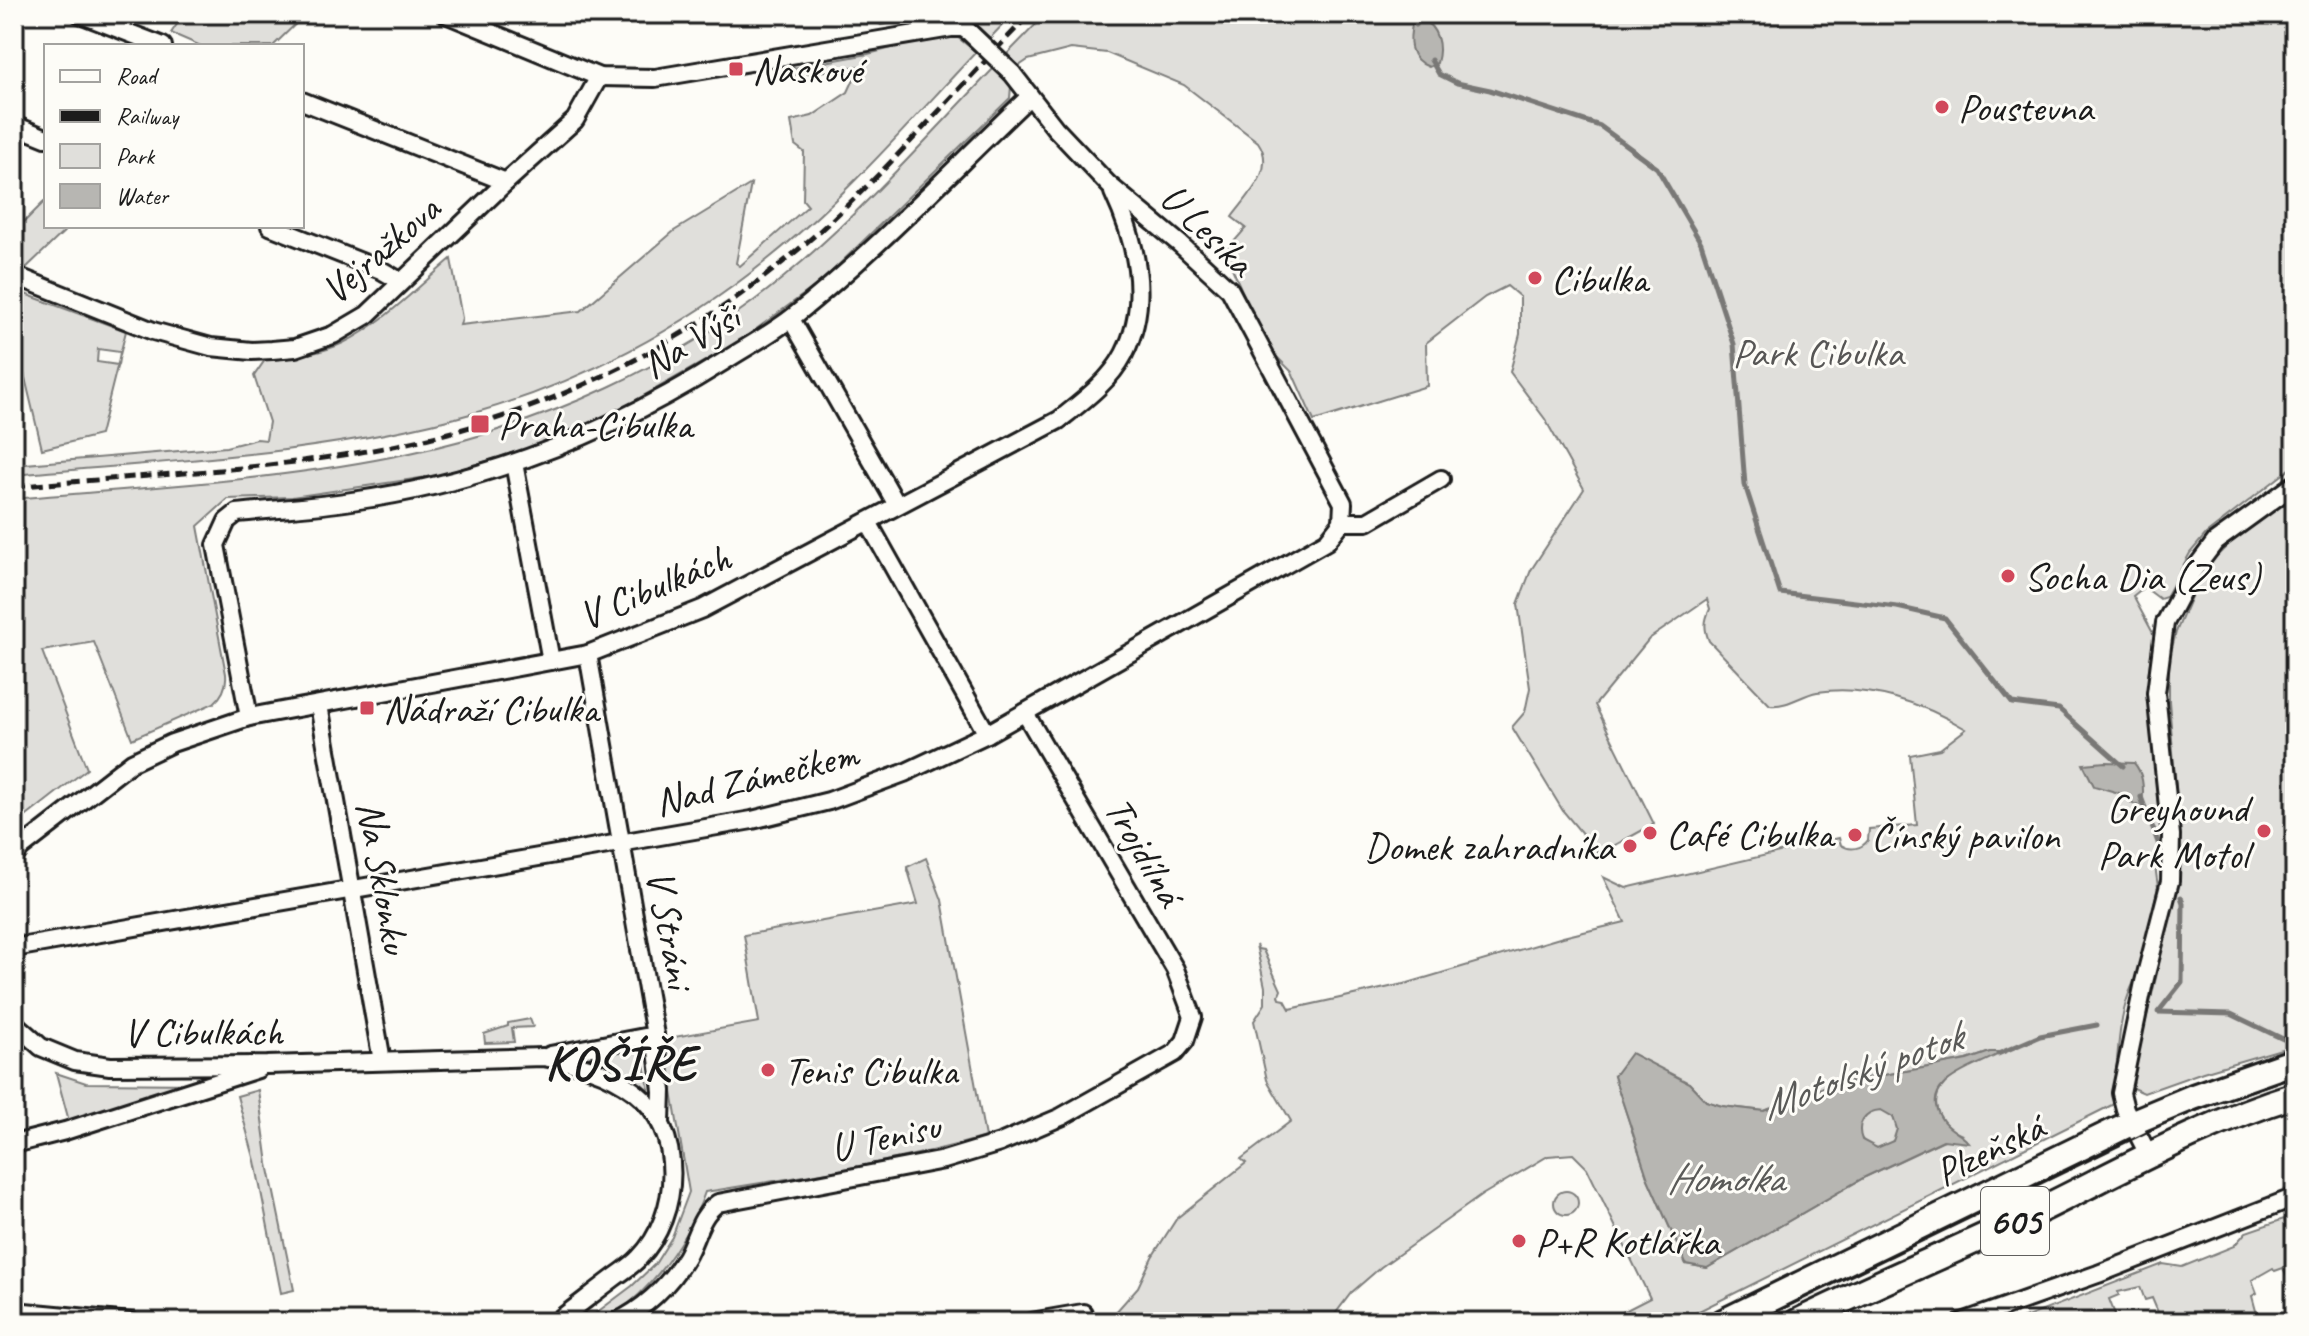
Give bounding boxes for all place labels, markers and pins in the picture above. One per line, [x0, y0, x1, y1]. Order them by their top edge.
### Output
place label: Naskové [752, 45, 868, 95]
marker: Naskové [727, 60, 745, 78]
place label: Poustevna [1958, 83, 2095, 133]
marker: Poustevna [1933, 98, 1951, 116]
place label: Cibulka [1551, 254, 1651, 304]
marker: Cibulka [1526, 269, 1544, 287]
place label: Praha-Cibulka [498, 400, 695, 450]
marker: Praha-Cibulka [469, 413, 491, 435]
place label: Socha Dia (Zeus) [2024, 552, 2262, 602]
marker: Socha Dia (Zeus) [1999, 567, 2017, 585]
place label: Nádraží Cibulka [383, 684, 602, 734]
marker: Nádraží Cibulka [358, 699, 376, 717]
place label: Greyhound Park Motol [2098, 784, 2255, 880]
place label: Café Cibulka [1666, 809, 1837, 859]
place label: Čínský pavilon [1871, 811, 2061, 861]
place label: Domek zahradníka [1364, 822, 1617, 872]
marker: Greyhound Park Motol [2255, 822, 2273, 840]
marker: Café Cibulka [1641, 824, 1659, 842]
marker: Čínský pavilon [1846, 826, 1864, 844]
marker: Domek zahradníka [1621, 837, 1639, 855]
place label: Tenis Cibulka [784, 1046, 960, 1096]
marker: Tenis Cibulka [759, 1061, 777, 1079]
place label: P+R Kotlářka [1535, 1217, 1722, 1267]
marker: P+R Kotlářka [1510, 1232, 1528, 1250]

